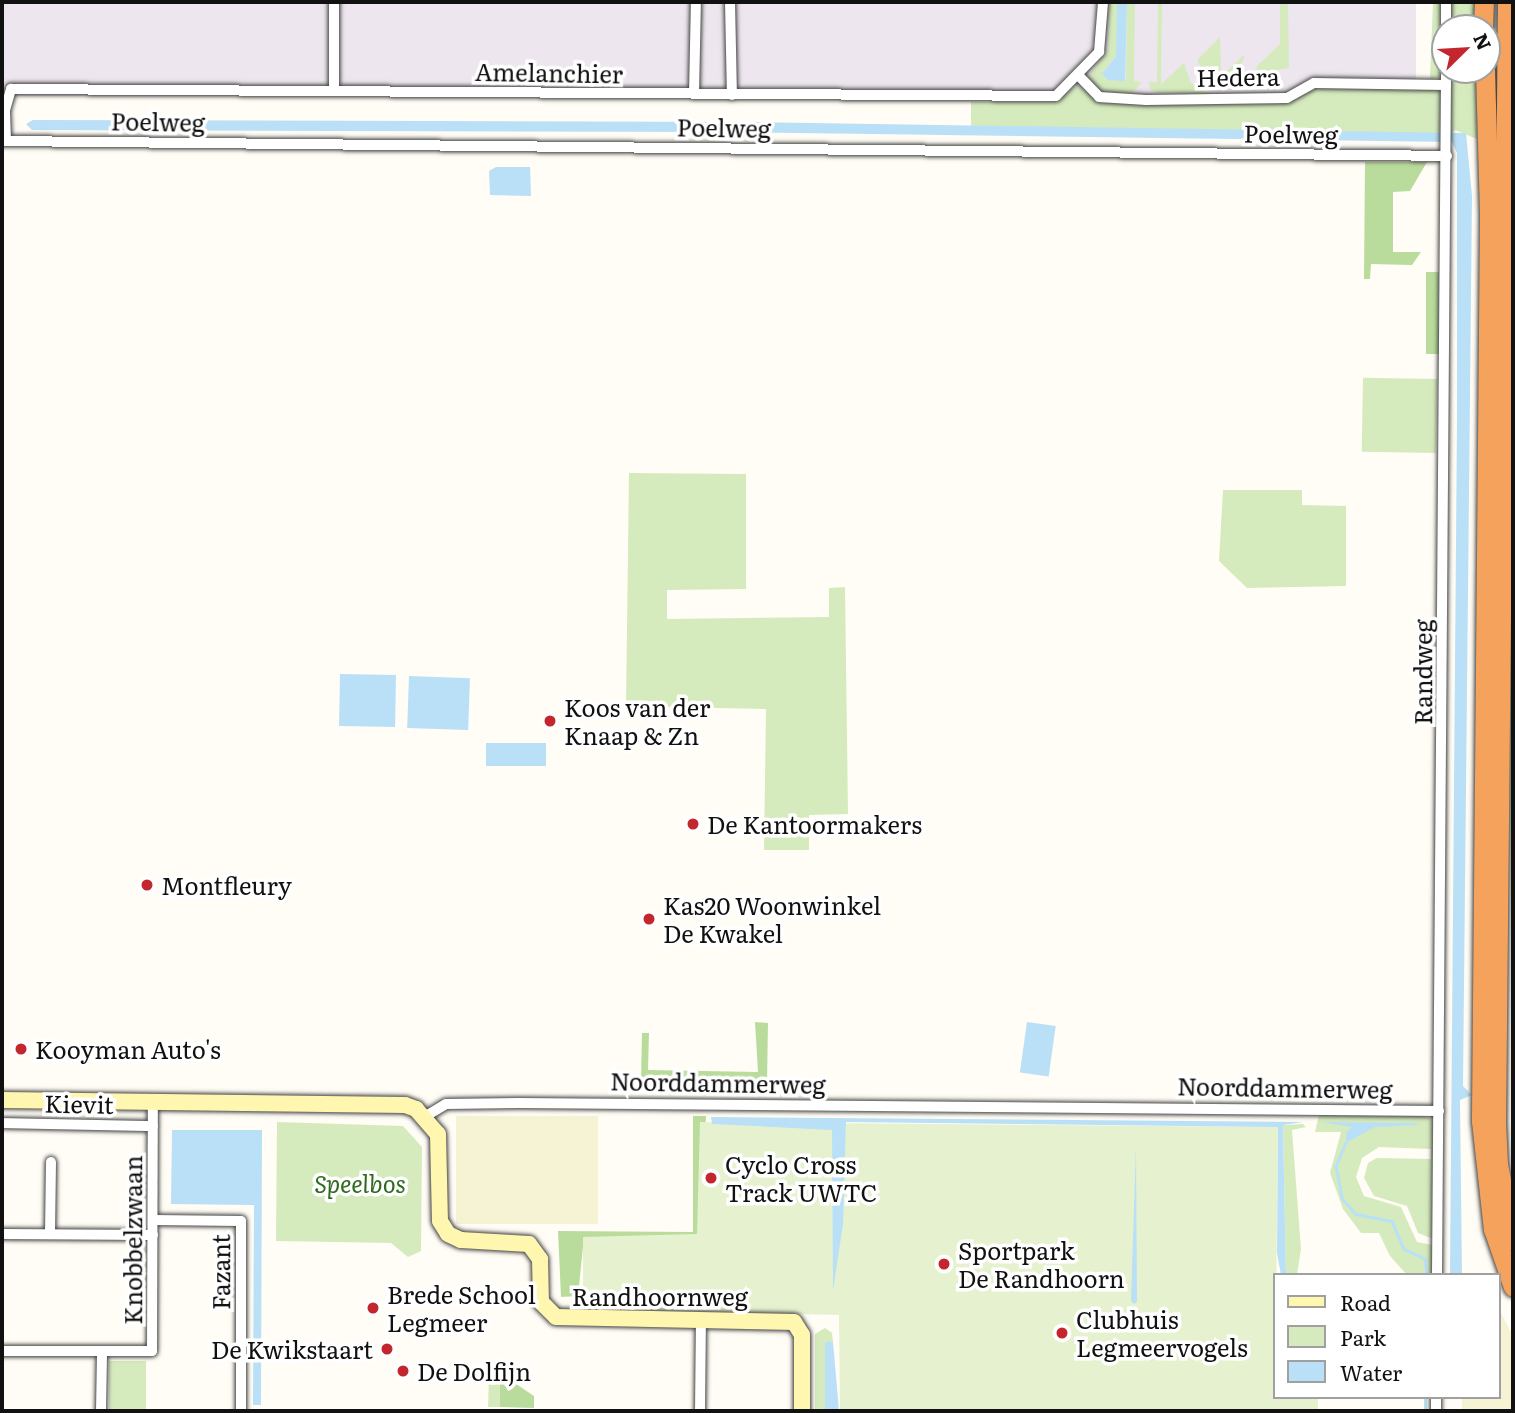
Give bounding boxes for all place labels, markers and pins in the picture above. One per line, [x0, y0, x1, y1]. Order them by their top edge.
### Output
place label: Koos van der Knaap & Zn [564, 693, 710, 749]
marker: Koos van der Knaap & Zn [542, 713, 558, 729]
place label: De Kantoormakers [707, 810, 922, 838]
marker: De Kantoormakers [685, 816, 701, 832]
place label: Montfleury [161, 871, 292, 899]
marker: Montfleury [139, 877, 155, 893]
place label: Kas20 Woonwinkel De Kwakel [663, 891, 881, 947]
marker: Kas20 Woonwinkel De Kwakel [641, 911, 657, 927]
place label: Kooyman Auto's [35, 1035, 221, 1063]
marker: Kooyman Auto's [13, 1041, 29, 1057]
place label: Cyclo Cross Track UWTC [725, 1150, 877, 1206]
marker: Cyclo Cross Track UWTC [703, 1170, 719, 1186]
place label: Sportpark De Randhoorn [958, 1236, 1125, 1292]
marker: Sportpark De Randhoorn [936, 1256, 952, 1272]
place label: Brede School Legmeer [387, 1280, 536, 1336]
marker: Brede School Legmeer [365, 1300, 381, 1316]
place label: Clubhuis Legmeervogels [1076, 1305, 1248, 1361]
marker: Clubhuis Legmeervogels [1054, 1325, 1070, 1341]
place label: De Kwikstaart [211, 1335, 373, 1363]
marker: De Kwikstaart [379, 1341, 395, 1357]
place label: De Dolfijn [417, 1357, 531, 1385]
marker: De Dolfijn [395, 1363, 411, 1379]

